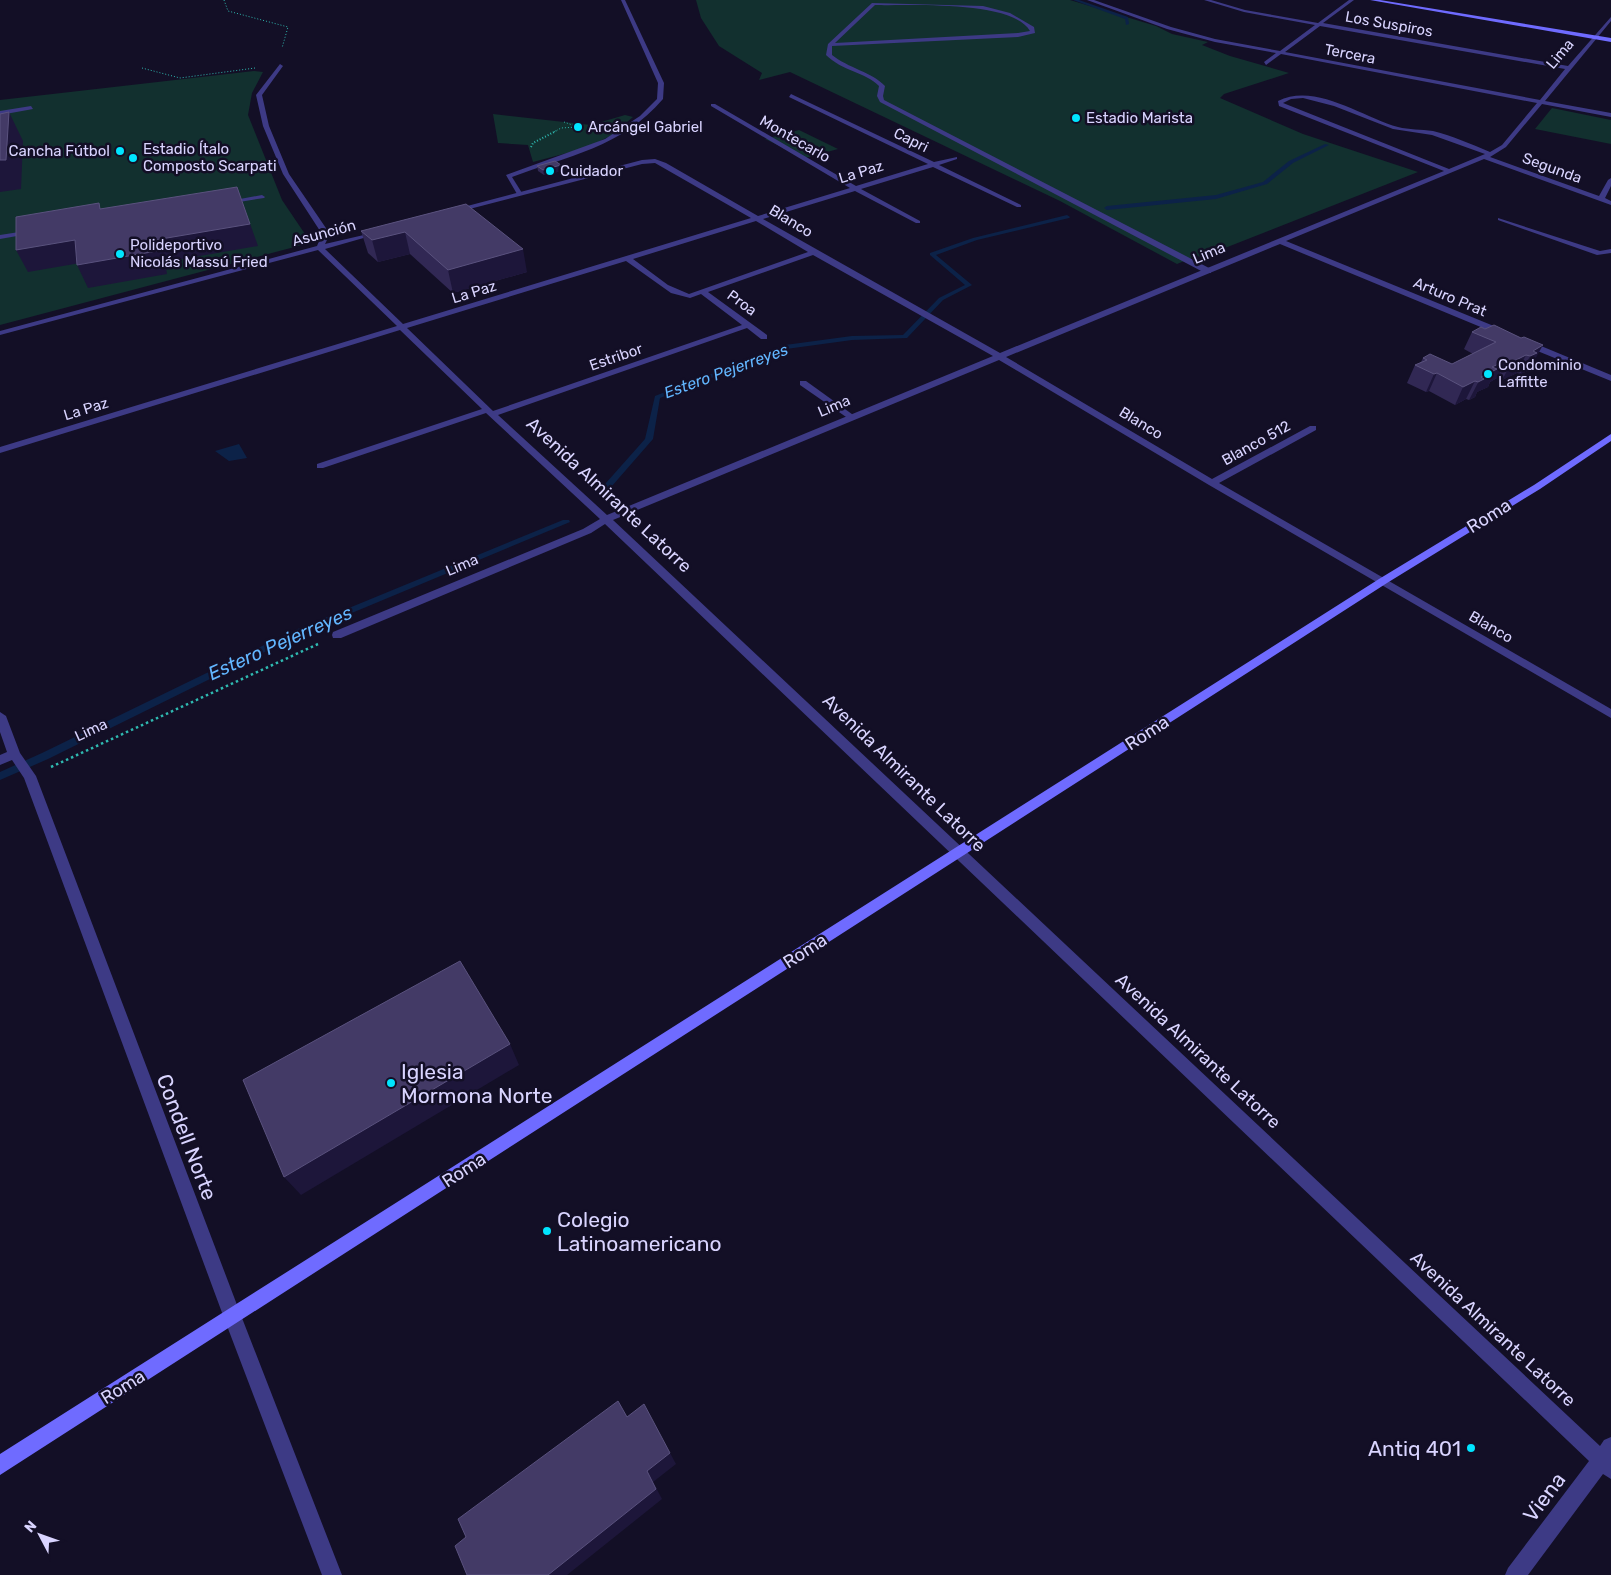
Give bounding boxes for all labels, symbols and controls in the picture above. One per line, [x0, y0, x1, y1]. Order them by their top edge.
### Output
street label: Los Suspiros [1344, 7, 1435, 41]
street label: Lima [1542, 35, 1578, 73]
street label: Tercera [1323, 40, 1377, 68]
place label: Estadio Marista [1086, 109, 1193, 127]
street label: Montecarlo [757, 112, 833, 166]
marker: Estadio Marista [1070, 112, 1082, 124]
place label: Arcángel Gabriel [588, 118, 703, 136]
marker: Arcángel Gabriel [572, 121, 584, 133]
street label: Capri [891, 124, 931, 156]
place label: Estadio Ítalo Composto Scarpati [143, 140, 277, 175]
place label: Cancha Fútbol [9, 142, 110, 160]
marker: Cancha Fútbol [114, 145, 126, 157]
street label: Segunda [1520, 149, 1584, 187]
marker: Estadio Ítalo Composto Scarpati [127, 152, 139, 164]
street label: La Paz [836, 157, 886, 187]
place label: Cuidador [560, 162, 623, 180]
marker: Cuidador [544, 165, 556, 177]
street label: Blanco [766, 201, 816, 241]
street label: Asunción [290, 216, 358, 250]
place label: Polideportivo Nicolás Massú Fried [130, 236, 268, 271]
street label: Lima [1190, 238, 1228, 268]
marker: Polideportivo Nicolás Massú Fried [114, 248, 126, 260]
street label: Arturo Prat [1411, 274, 1489, 321]
street label: La Paz [449, 277, 499, 307]
street label: Proa [724, 286, 760, 320]
street label: Estribor [587, 339, 645, 374]
water label: Estero Pejerreyes [661, 340, 791, 402]
place label: Condominio Laffitte [1498, 356, 1582, 391]
marker: Condominio Laffitte [1482, 368, 1494, 380]
street label: Lima [815, 391, 853, 421]
street label: La Paz [61, 394, 111, 424]
street label: Blanco [1116, 403, 1166, 443]
street label: Avenida Almirante Latorre [522, 413, 696, 577]
street label: Blanco 512 [1219, 417, 1294, 469]
street label: Roma [1463, 494, 1515, 538]
street label: Lima [443, 550, 481, 580]
water label: Estero Pejerreyes [204, 601, 356, 685]
street label: Blanco [1466, 607, 1516, 647]
street label: Avenida Almirante Latorre [818, 689, 990, 857]
street label: Roma [1121, 711, 1173, 755]
street label: Lima [72, 715, 110, 745]
street label: Roma [779, 929, 831, 973]
street label: Avenida Almirante Latorre [1111, 969, 1285, 1133]
place label: Iglesia Mormona Norte [401, 1059, 553, 1108]
street label: Condell Norte [152, 1070, 222, 1204]
marker: Iglesia Mormona Norte [385, 1077, 397, 1089]
street label: Roma [438, 1148, 490, 1192]
place label: Colegio Latinoamericano [557, 1207, 721, 1256]
marker: Colegio Latinoamericano [541, 1225, 553, 1237]
street label: Avenida Almirante Latorre [1406, 1247, 1580, 1411]
street label: Roma [97, 1365, 149, 1409]
place label: Antiq 401 [1368, 1436, 1461, 1461]
marker: Antiq 401 [1465, 1442, 1477, 1454]
street label: Viena [1518, 1468, 1570, 1526]
north arrow [15, 1510, 65, 1560]
text: N [21, 1517, 40, 1536]

